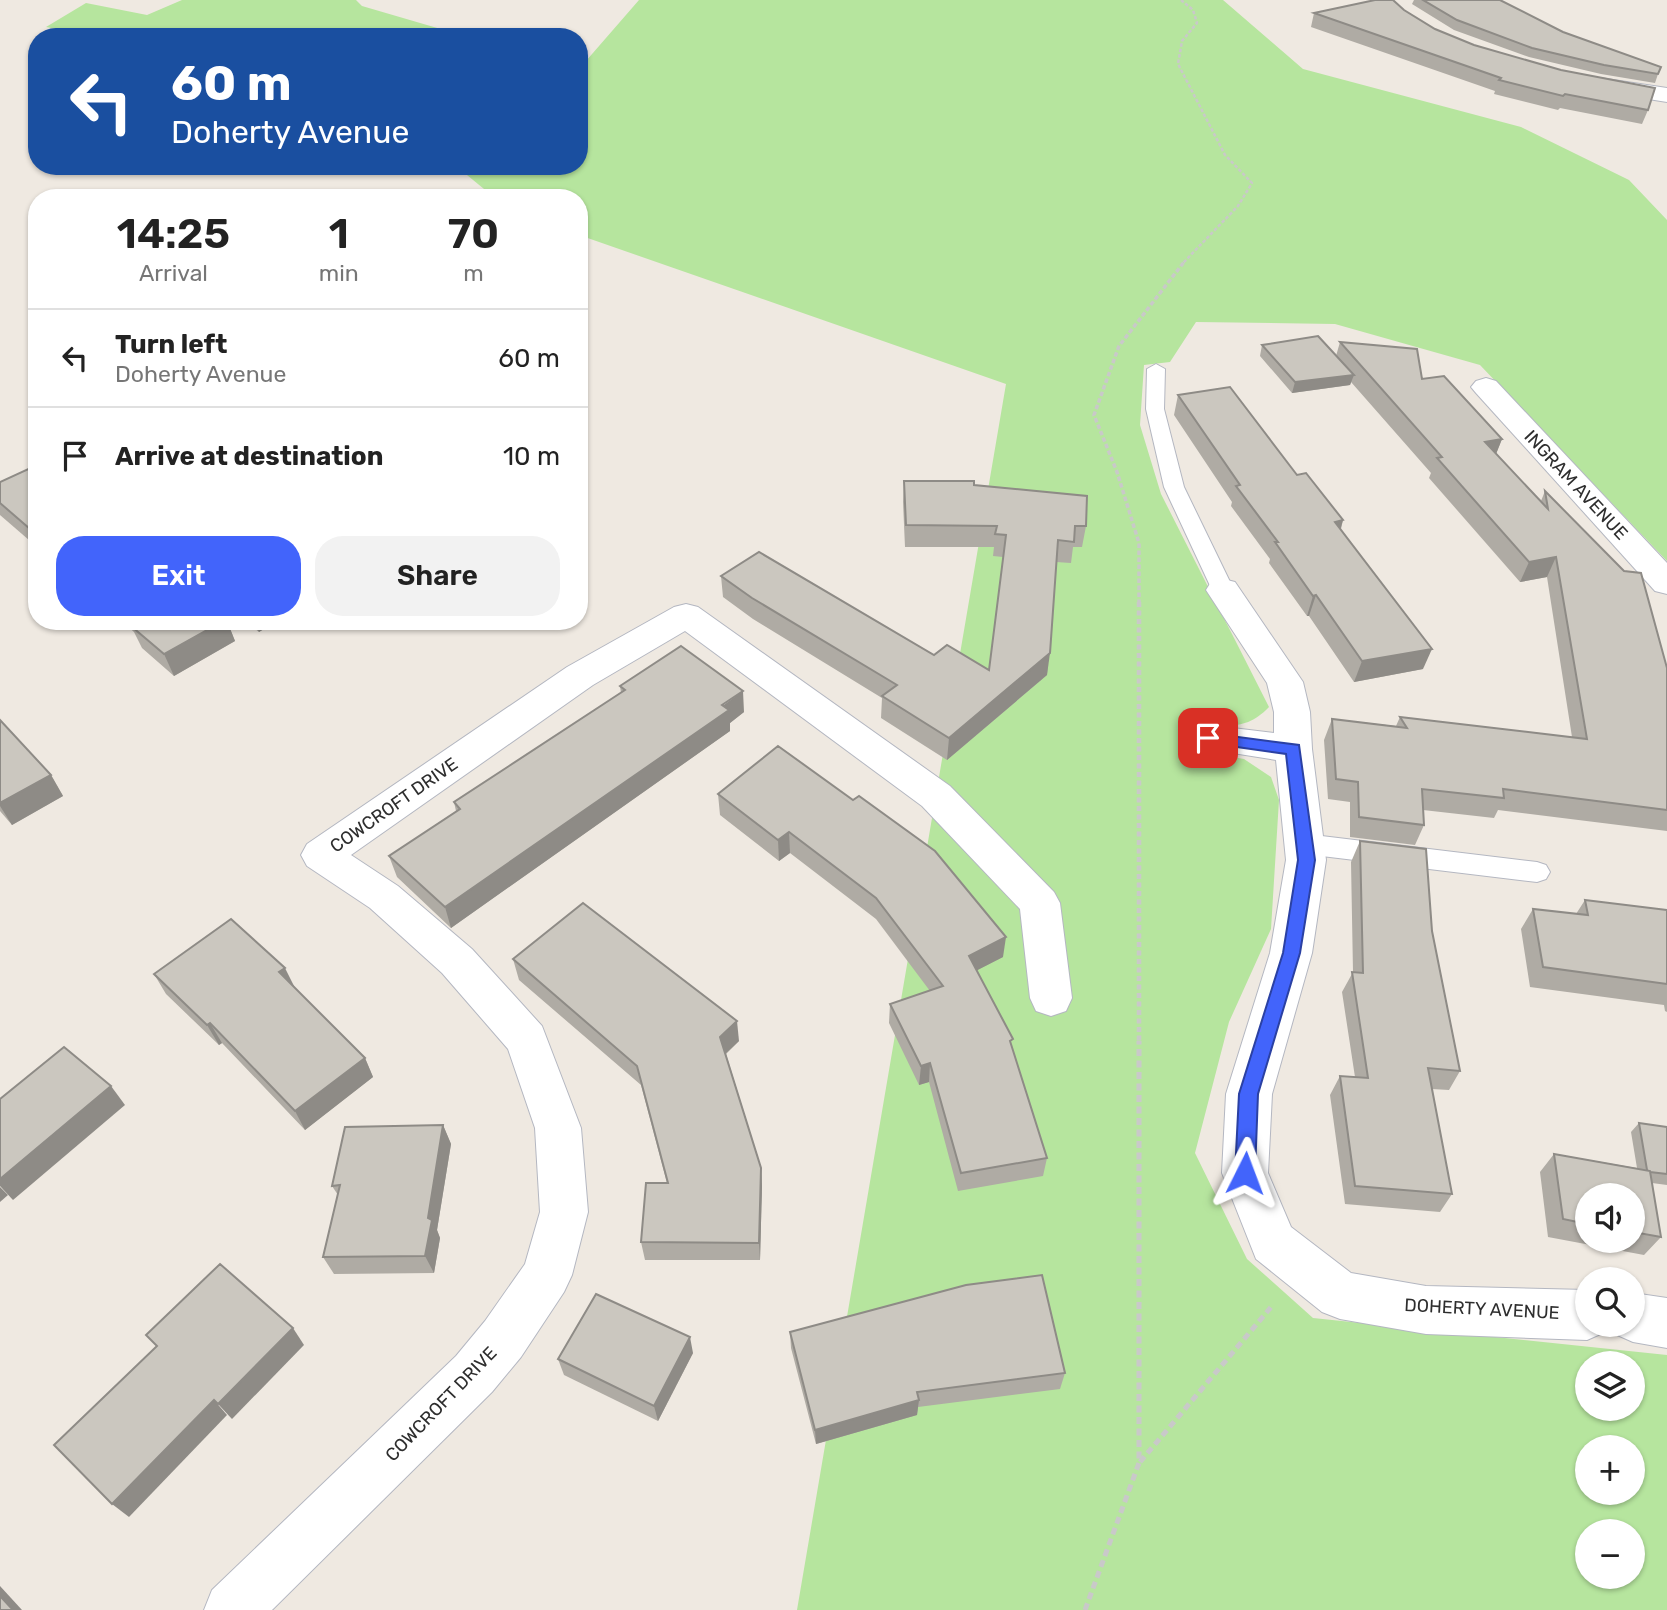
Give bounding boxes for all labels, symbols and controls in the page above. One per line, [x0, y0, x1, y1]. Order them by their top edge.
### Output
text: 60 m [171, 54, 292, 112]
icon: left [56, 56, 147, 147]
text: Doherty Avenue [171, 113, 409, 151]
text: 14:25 [117, 209, 230, 259]
text: 1 [329, 209, 349, 259]
text: 70 [448, 209, 499, 259]
text: Arrival [139, 259, 208, 287]
text: min [319, 259, 359, 287]
text: m [463, 259, 484, 287]
text: Turn left [115, 329, 227, 360]
icon: left [56, 339, 94, 377]
text: 60 m [498, 343, 560, 374]
text: Doherty Avenue [115, 360, 286, 388]
street label: INGRAM AVENUE [1520, 426, 1632, 544]
icon: arrive [56, 437, 94, 475]
text: Arrive at destination [115, 441, 383, 472]
text: 10 m [503, 441, 560, 472]
button: Exit [56, 536, 301, 616]
button: Share [315, 536, 560, 616]
pin [1178, 708, 1238, 768]
icon: arrive [1189, 719, 1227, 757]
street label: COWCROFT DRIVE [326, 753, 462, 857]
position arrow [1208, 1136, 1282, 1210]
map controls [1575, 1183, 1645, 1589]
button: sound [1575, 1183, 1645, 1253]
button: search [1575, 1267, 1645, 1337]
street label: DOHERTY AVENUE [1404, 1294, 1560, 1324]
street label: COWCROFT DRIVE [381, 1342, 501, 1466]
button: layers [1575, 1351, 1645, 1421]
button: + [1575, 1435, 1645, 1505]
button: − [1575, 1519, 1645, 1589]

